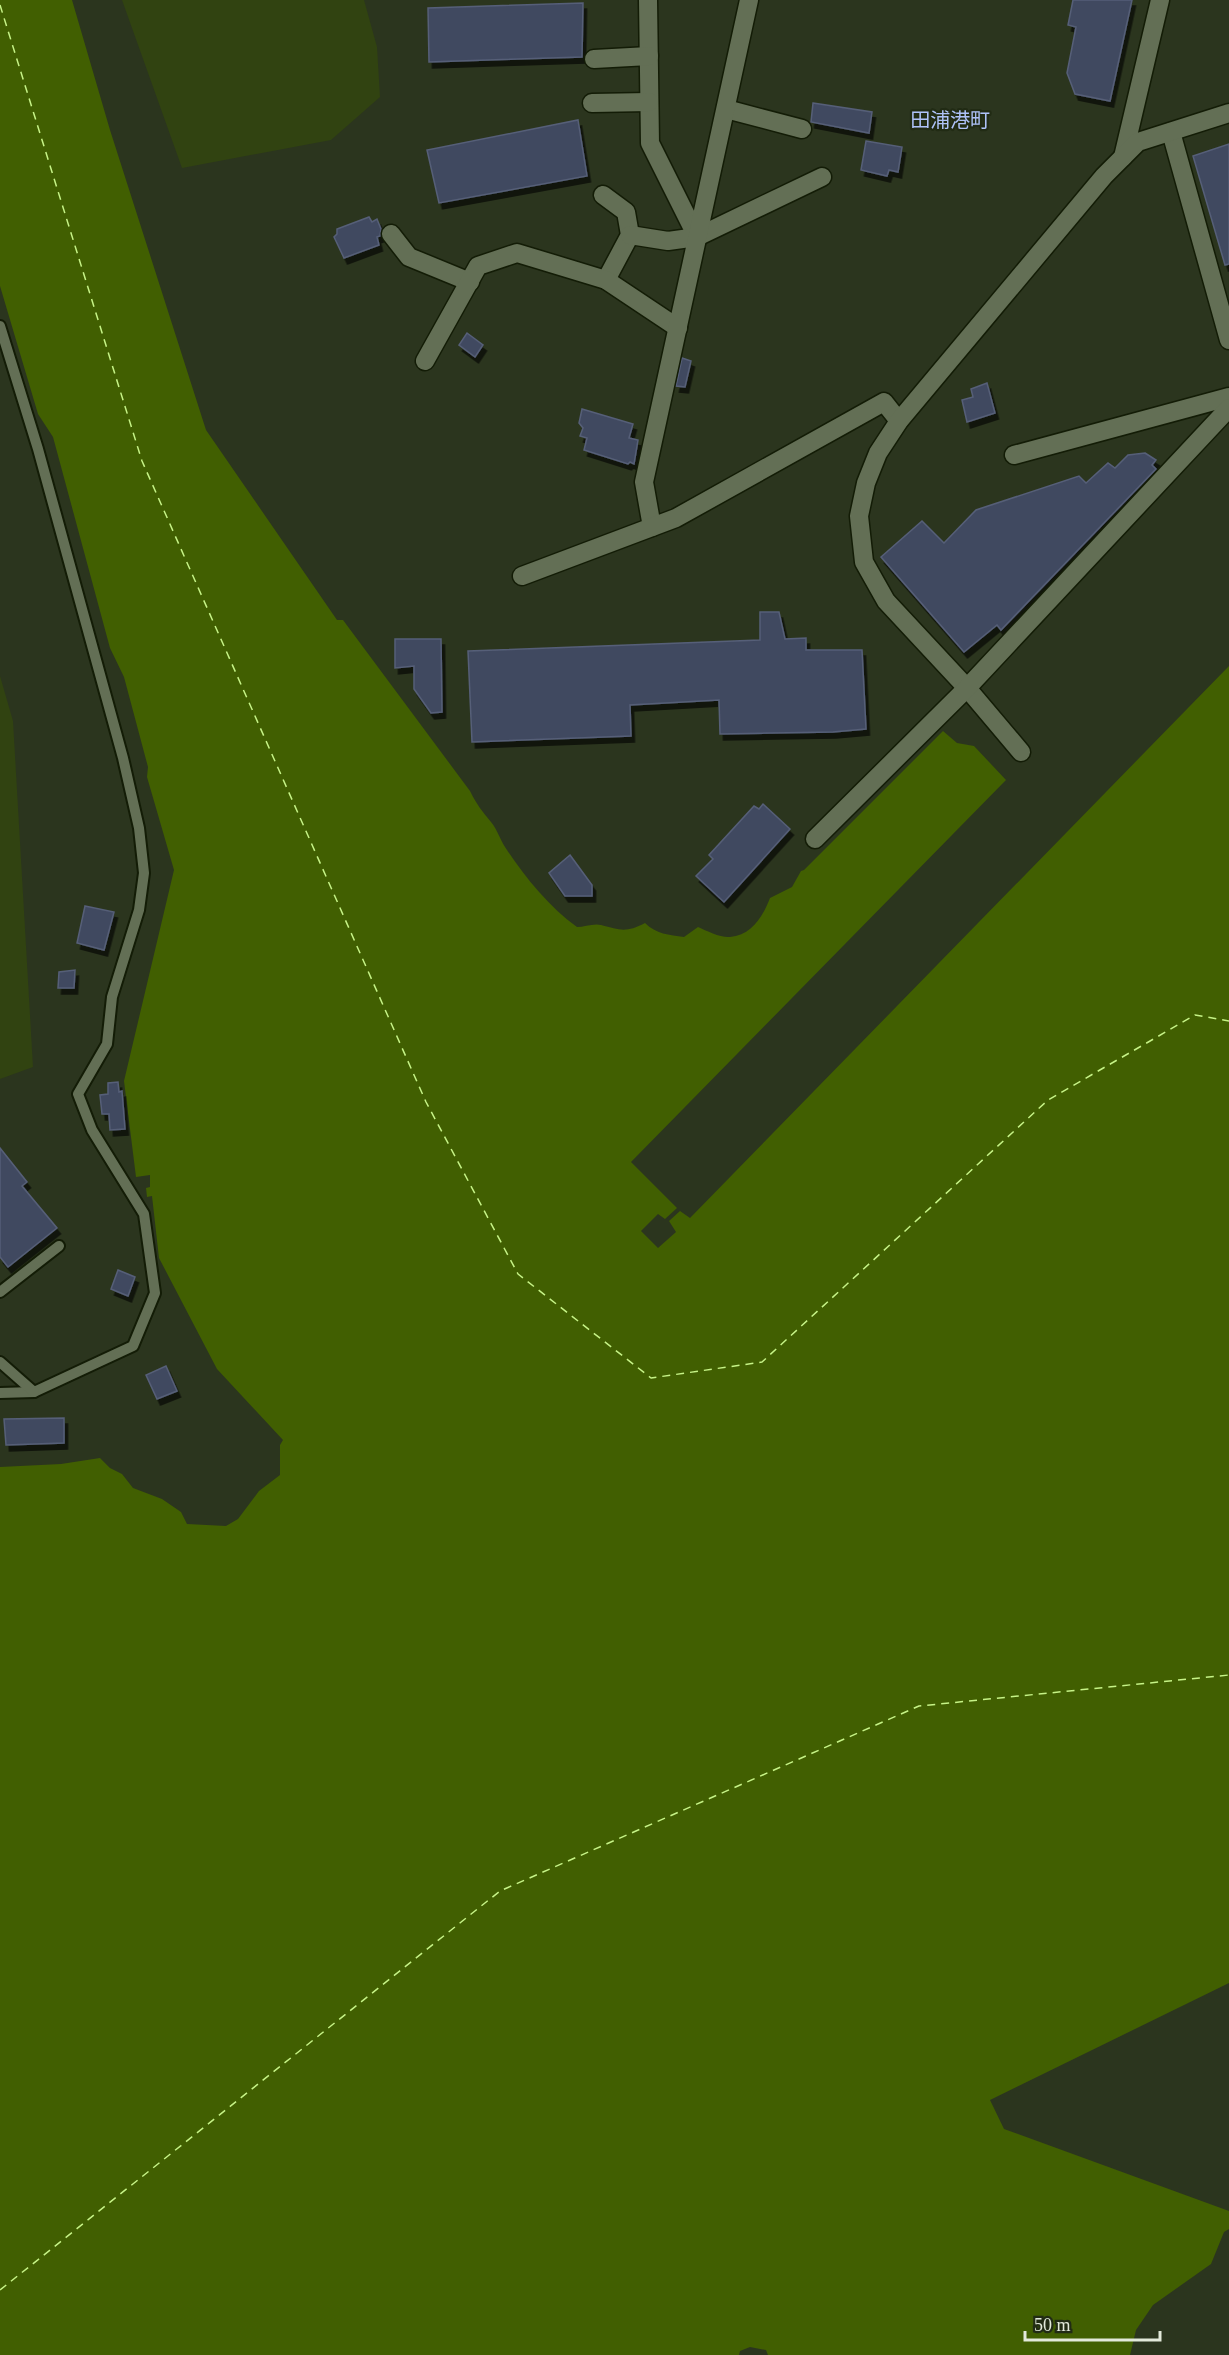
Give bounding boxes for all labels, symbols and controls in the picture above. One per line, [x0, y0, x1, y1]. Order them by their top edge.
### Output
district label: 田浦港町 [910, 109, 990, 131]
scale bar [1025, 2304, 1160, 2342]
text: 50 m [1034, 2315, 1071, 2335]

